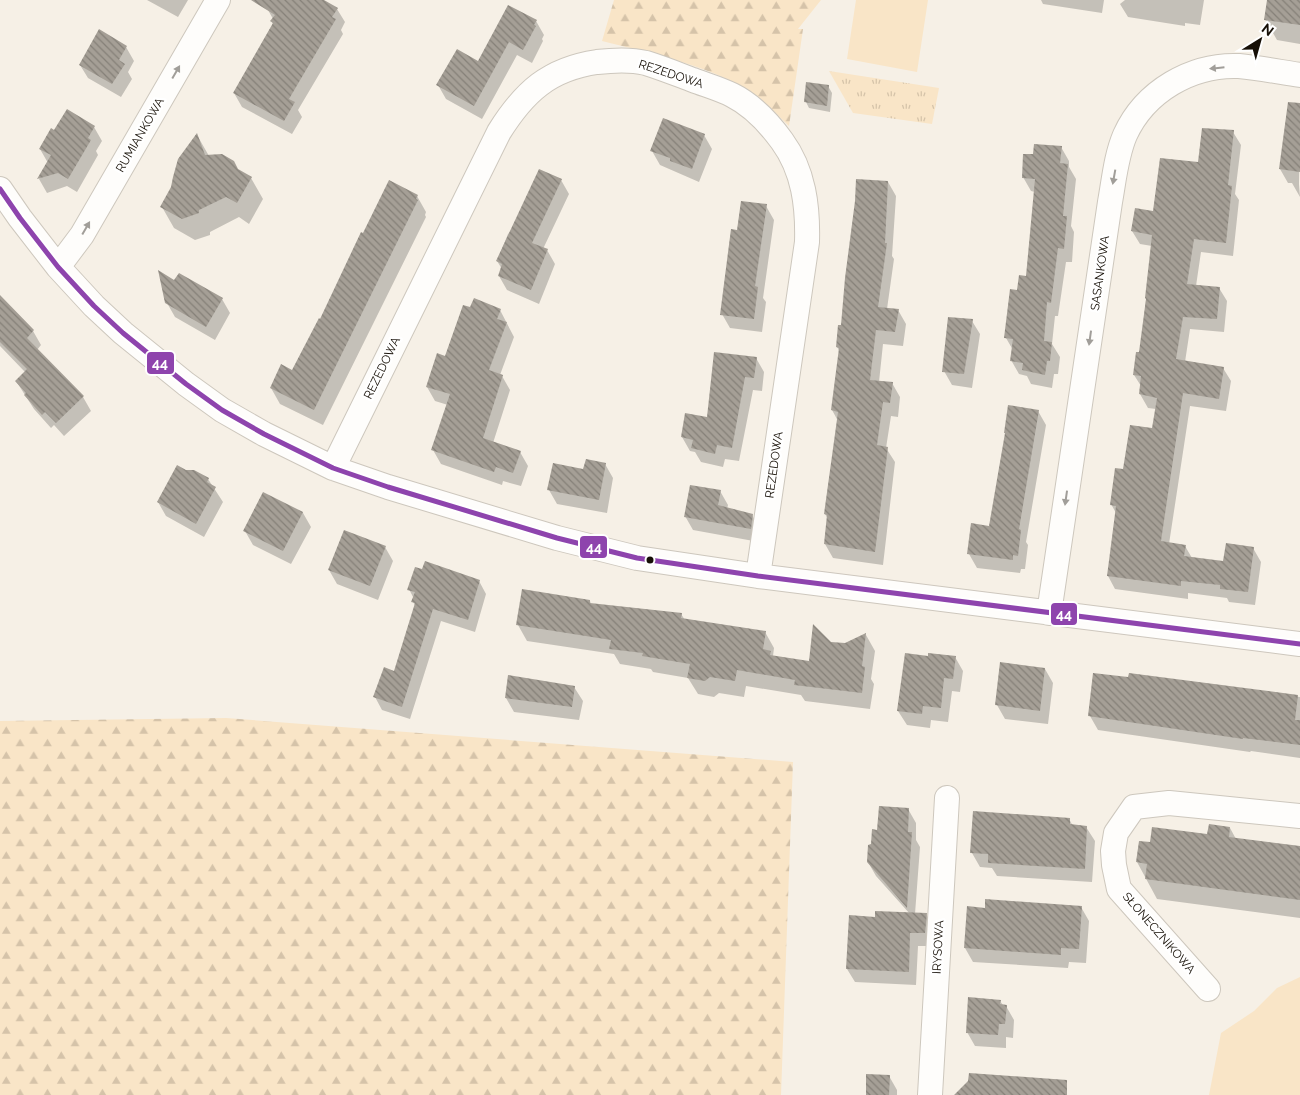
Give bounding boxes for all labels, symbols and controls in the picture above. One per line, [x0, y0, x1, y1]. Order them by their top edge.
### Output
north arrow [1235, 15, 1285, 65]
text: N [1259, 20, 1277, 39]
street label: REZEDOWA [637, 57, 705, 91]
one-way arrow [1209, 64, 1225, 72]
one-way arrow [172, 65, 181, 78]
street label: RUMIANKOWA [113, 95, 167, 175]
one-way arrow [1110, 169, 1118, 185]
one-way arrow [82, 221, 91, 234]
street label: SASANKOWA [1088, 235, 1112, 311]
one-way arrow [1086, 330, 1094, 346]
street label: REZEDOWA [361, 335, 403, 401]
line badge: 44 [146, 351, 175, 375]
text: 44 [152, 355, 168, 371]
street label: REZEDOWA [762, 431, 786, 499]
one-way arrow [1062, 491, 1070, 507]
line badge: 44 [579, 535, 608, 559]
text: 44 [586, 539, 602, 555]
unlabelled marker [645, 555, 655, 565]
line badge: 44 [1050, 602, 1078, 626]
text: 44 [1056, 606, 1072, 622]
street label: SŁONECZNIKOWA [1120, 889, 1198, 977]
street label: IRYSOWA [930, 920, 946, 974]

